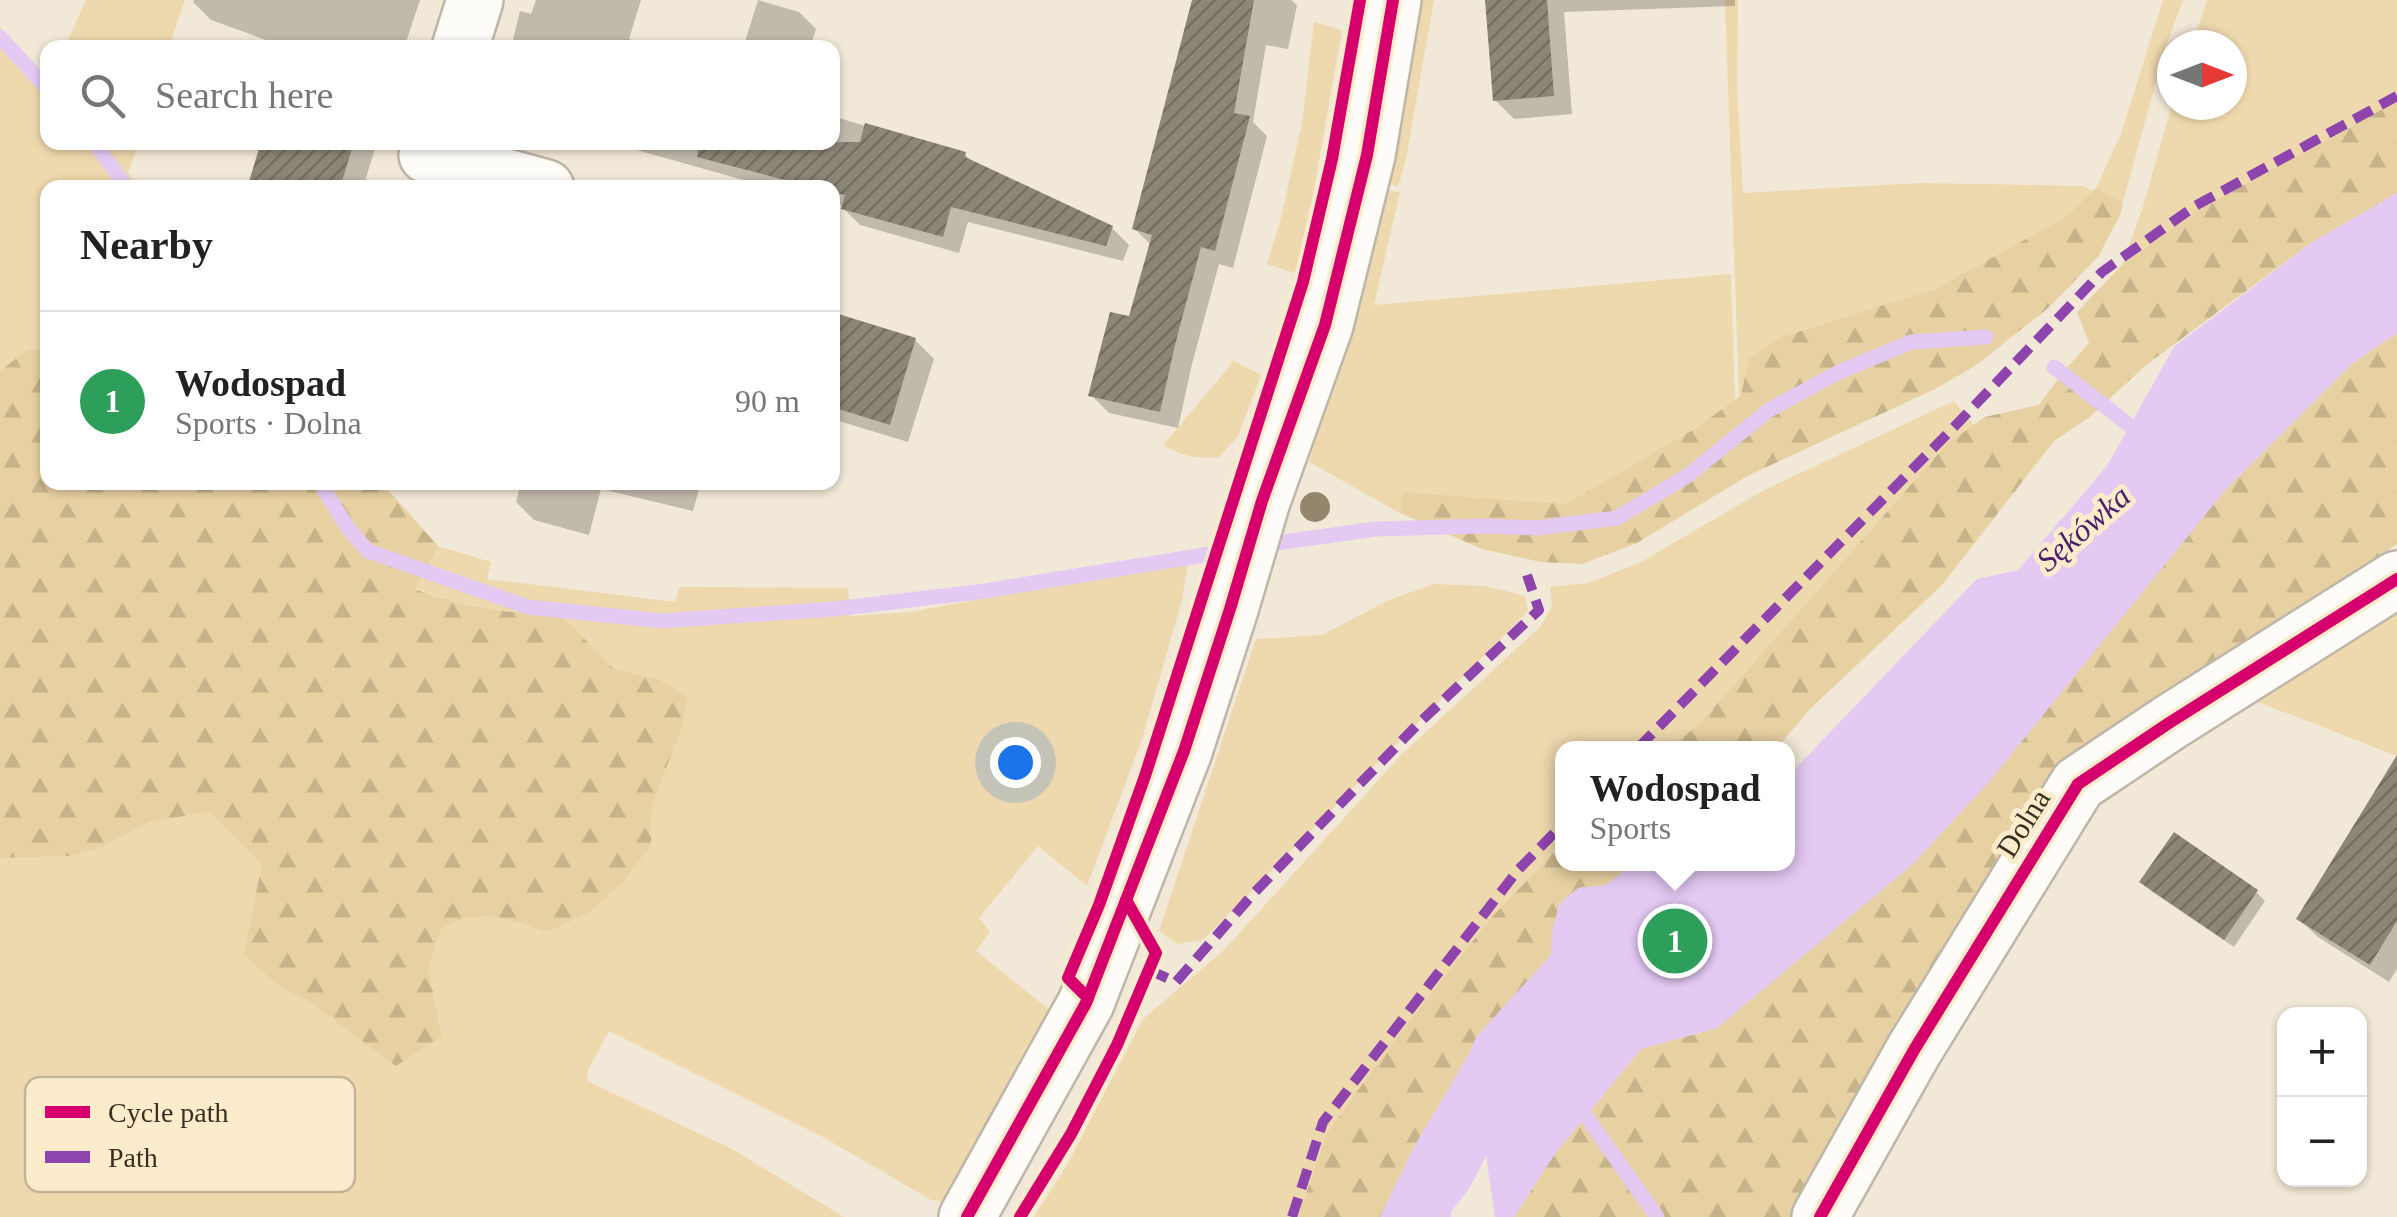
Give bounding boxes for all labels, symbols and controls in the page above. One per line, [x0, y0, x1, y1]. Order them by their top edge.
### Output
north arrow [2157, 30, 2247, 120]
search box [40, 40, 840, 150]
icon: search [75, 68, 130, 123]
text: Search here [155, 74, 333, 116]
text: Nearby [80, 222, 213, 268]
text: Wodospad [175, 362, 346, 404]
text: 1 [105, 383, 121, 419]
text: 90 m [735, 383, 800, 419]
text: Sports · Dolna [175, 405, 362, 441]
water label: Sękówka [2029, 478, 2137, 578]
your location [990, 737, 1041, 788]
popup [1555, 741, 1795, 871]
text: Wodospad [1589, 767, 1761, 809]
street label: Dolna [1990, 783, 2056, 863]
text: Sports [1589, 810, 1671, 846]
pin: 1 [1642, 904, 1708, 978]
map controls [2277, 1007, 2367, 1187]
button: + [2277, 1007, 2367, 1097]
legend [25, 1077, 355, 1192]
text: Cycle path [108, 1097, 229, 1128]
button: − [2277, 1097, 2367, 1187]
text: Path [108, 1142, 158, 1173]

